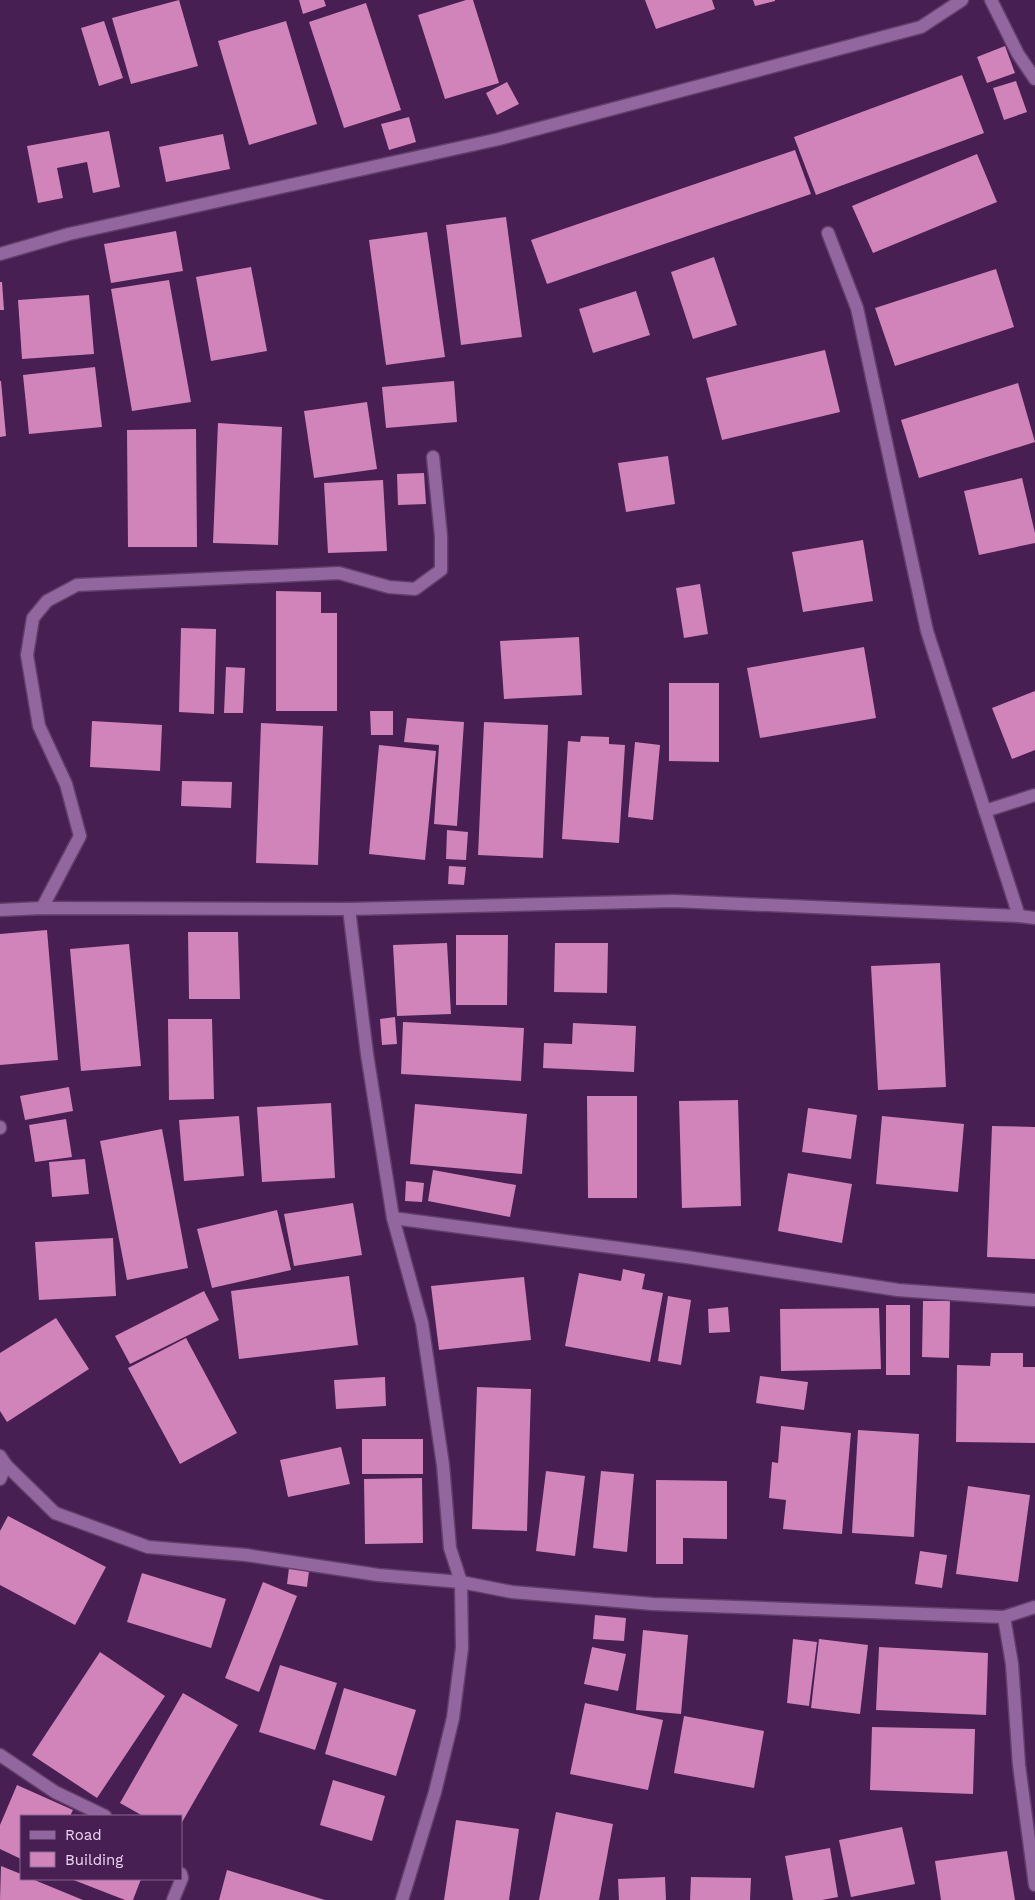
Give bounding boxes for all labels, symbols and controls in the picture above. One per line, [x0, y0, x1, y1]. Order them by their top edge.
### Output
legend [20, 1815, 182, 1880]
text: Road [65, 1826, 102, 1844]
text: Building [65, 1851, 123, 1869]

